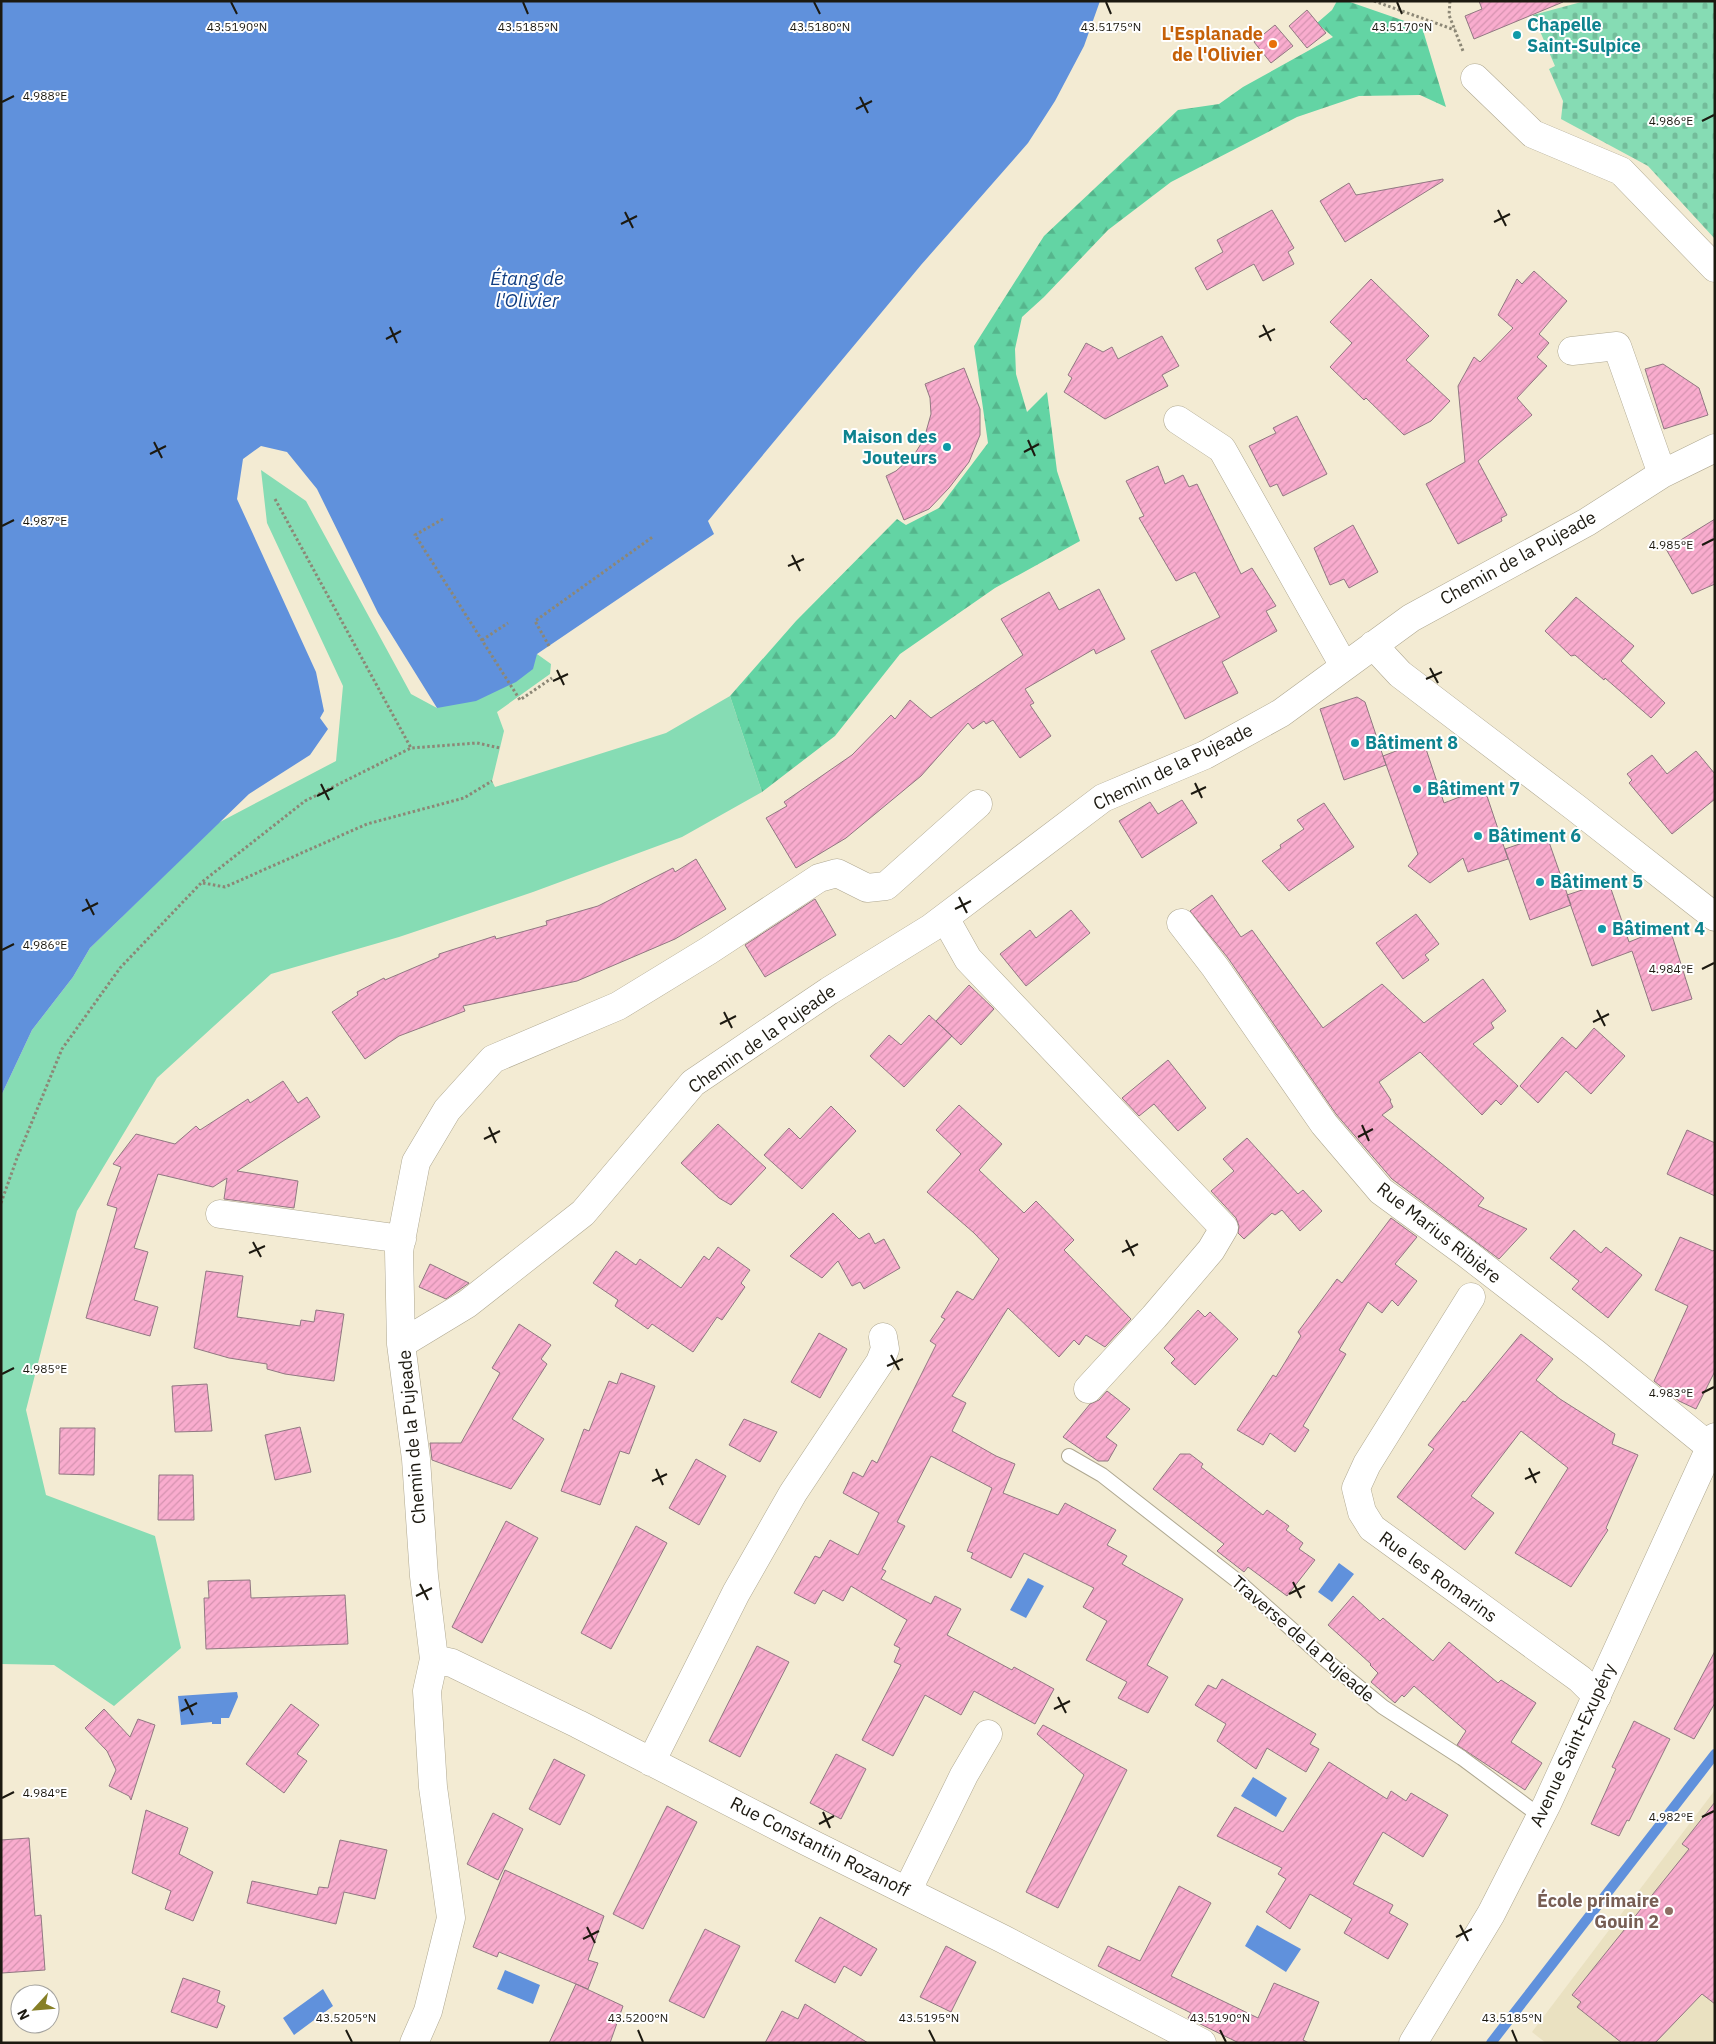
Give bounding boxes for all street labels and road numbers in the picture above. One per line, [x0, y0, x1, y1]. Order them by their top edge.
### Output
street label: Chemin de la Pujeade [1436, 505, 1600, 610]
street label: Chemin de la Pujeade [1089, 718, 1256, 815]
street label: Chemin de la Pujeade [684, 979, 840, 1098]
street label: Rue Marius Ribière [1372, 1177, 1506, 1288]
street label: Chemin de la Pujeade [392, 1349, 431, 1525]
street label: Rue les Romarins [1375, 1526, 1502, 1627]
street label: Traverse de la Pujeade [1227, 1570, 1380, 1707]
street label: Avenue Saint-Exupéry [1524, 1659, 1621, 1830]
street label: Rue Constantin Rozanoff [727, 1791, 914, 1902]

